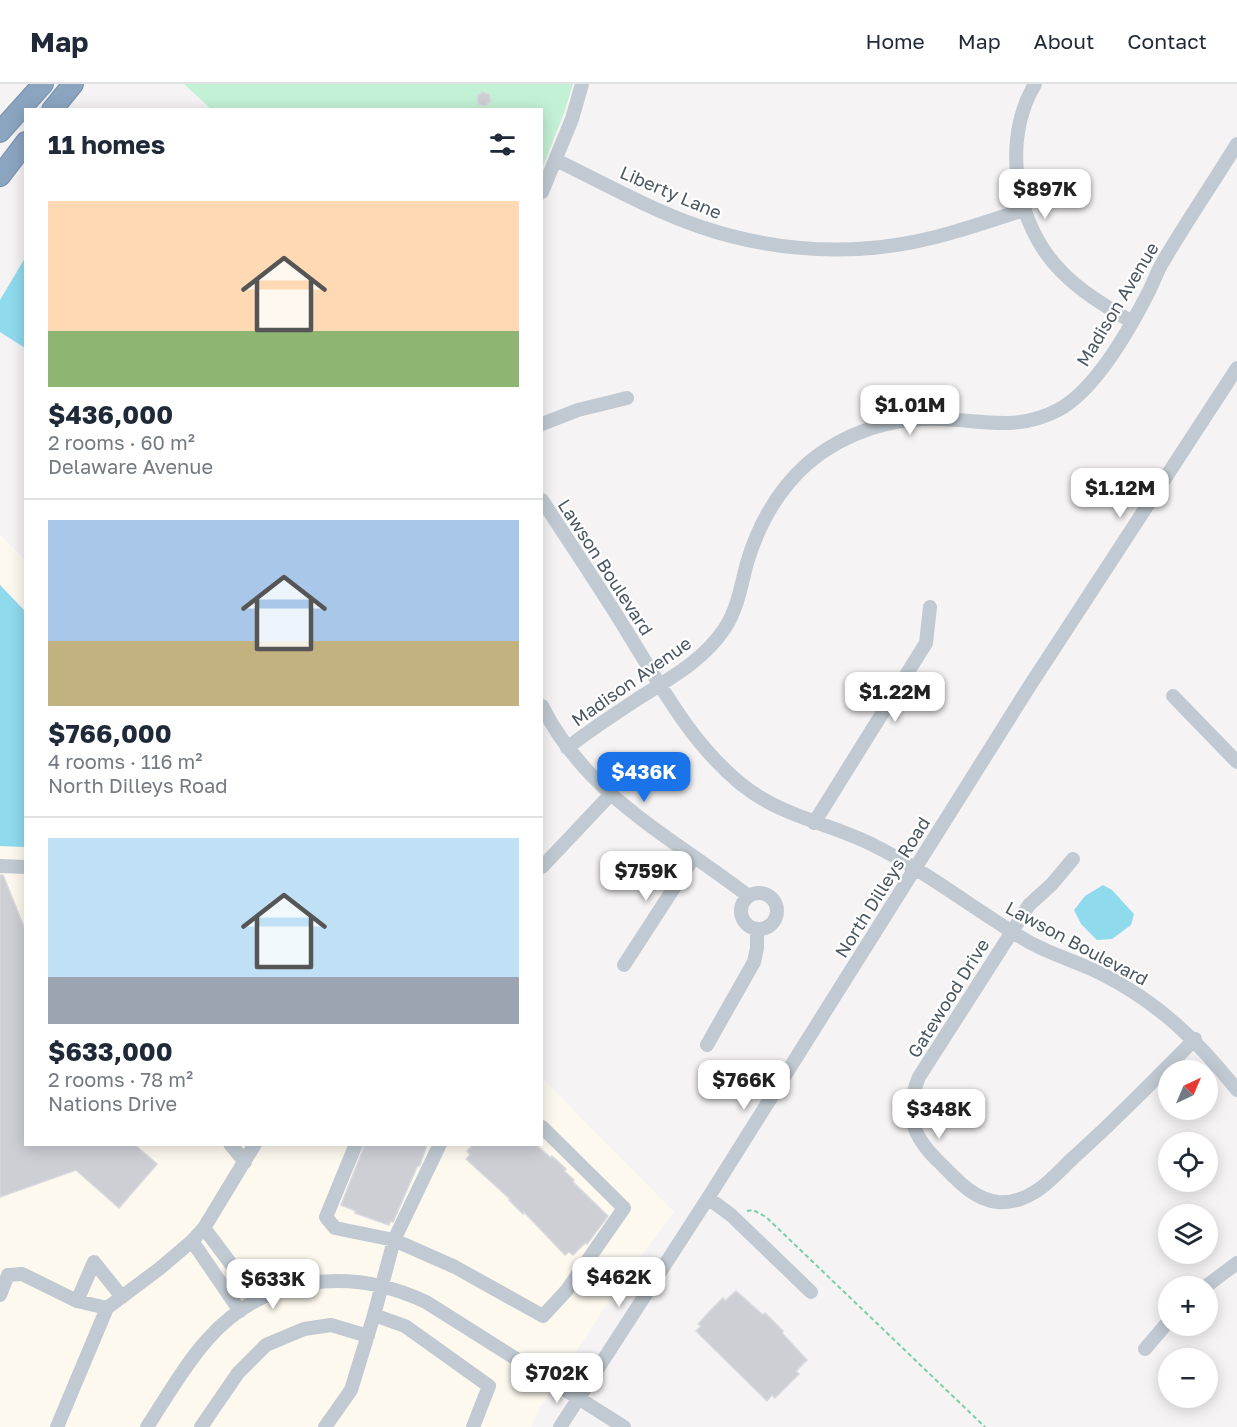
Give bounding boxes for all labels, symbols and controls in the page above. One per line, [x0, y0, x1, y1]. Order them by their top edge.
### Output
text: Map [30, 25, 88, 58]
text: Home [865, 28, 925, 54]
text: Map [958, 28, 1001, 54]
text: About [1034, 28, 1094, 54]
text: Contact [1127, 28, 1207, 54]
icon: filters [486, 128, 519, 161]
text: 11 homes [48, 129, 165, 160]
street label: Liberty Lane [617, 161, 725, 223]
pin: $897K [1003, 169, 1087, 220]
text: $897K [1013, 176, 1077, 200]
street label: Madison Avenue [1071, 238, 1163, 370]
icon: home [230, 240, 338, 348]
pin: $1.01M [861, 385, 959, 436]
text: $1.01M [874, 392, 946, 416]
text: $436,000 [48, 399, 173, 430]
text: 2 rooms · 60 m² [48, 430, 195, 454]
text: Delaware Avenue [48, 454, 213, 478]
pin: $1.12M [1071, 468, 1169, 519]
text: $1.12M [1085, 475, 1155, 499]
street label: Lawson Boulevard [554, 495, 658, 639]
icon: home [230, 559, 338, 667]
street label: Madison Avenue [567, 632, 695, 730]
pin: $1.22M [846, 672, 944, 723]
text: $1.22M [859, 679, 931, 703]
text: $766,000 [48, 718, 172, 749]
text: 4 rooms · 116 m² [48, 749, 203, 773]
pin: $436K [602, 752, 686, 803]
text: $436K [611, 759, 677, 783]
text: North Dilleys Road [48, 773, 228, 797]
street label: North Dilleys Road [830, 813, 934, 961]
pin: $759K [604, 851, 688, 902]
text: $759K [614, 858, 678, 882]
icon: home [230, 877, 338, 985]
street label: Lawson Boulevard [1002, 896, 1152, 990]
street label: Gatewood Drive [903, 934, 993, 1062]
text: $633,000 [48, 1036, 173, 1067]
pin: $766K [702, 1060, 786, 1111]
north arrow [1158, 1060, 1218, 1120]
map controls [1158, 1060, 1218, 1408]
text: 2 rooms · 78 m² [48, 1067, 193, 1091]
text: $766K [712, 1067, 776, 1091]
pin: $348K [897, 1089, 981, 1140]
text: Nations Drive [48, 1091, 177, 1115]
text: $348K [906, 1096, 972, 1120]
button: locate [1158, 1132, 1218, 1192]
button: layers [1158, 1204, 1218, 1264]
pin: $462K [577, 1257, 661, 1308]
pin: $633K [231, 1259, 315, 1310]
text: $462K [586, 1264, 652, 1288]
text: $633K [241, 1266, 306, 1290]
button: + [1158, 1276, 1218, 1336]
button: − [1158, 1348, 1218, 1408]
pin: $702K [515, 1353, 599, 1404]
text: $702K [525, 1360, 589, 1384]

